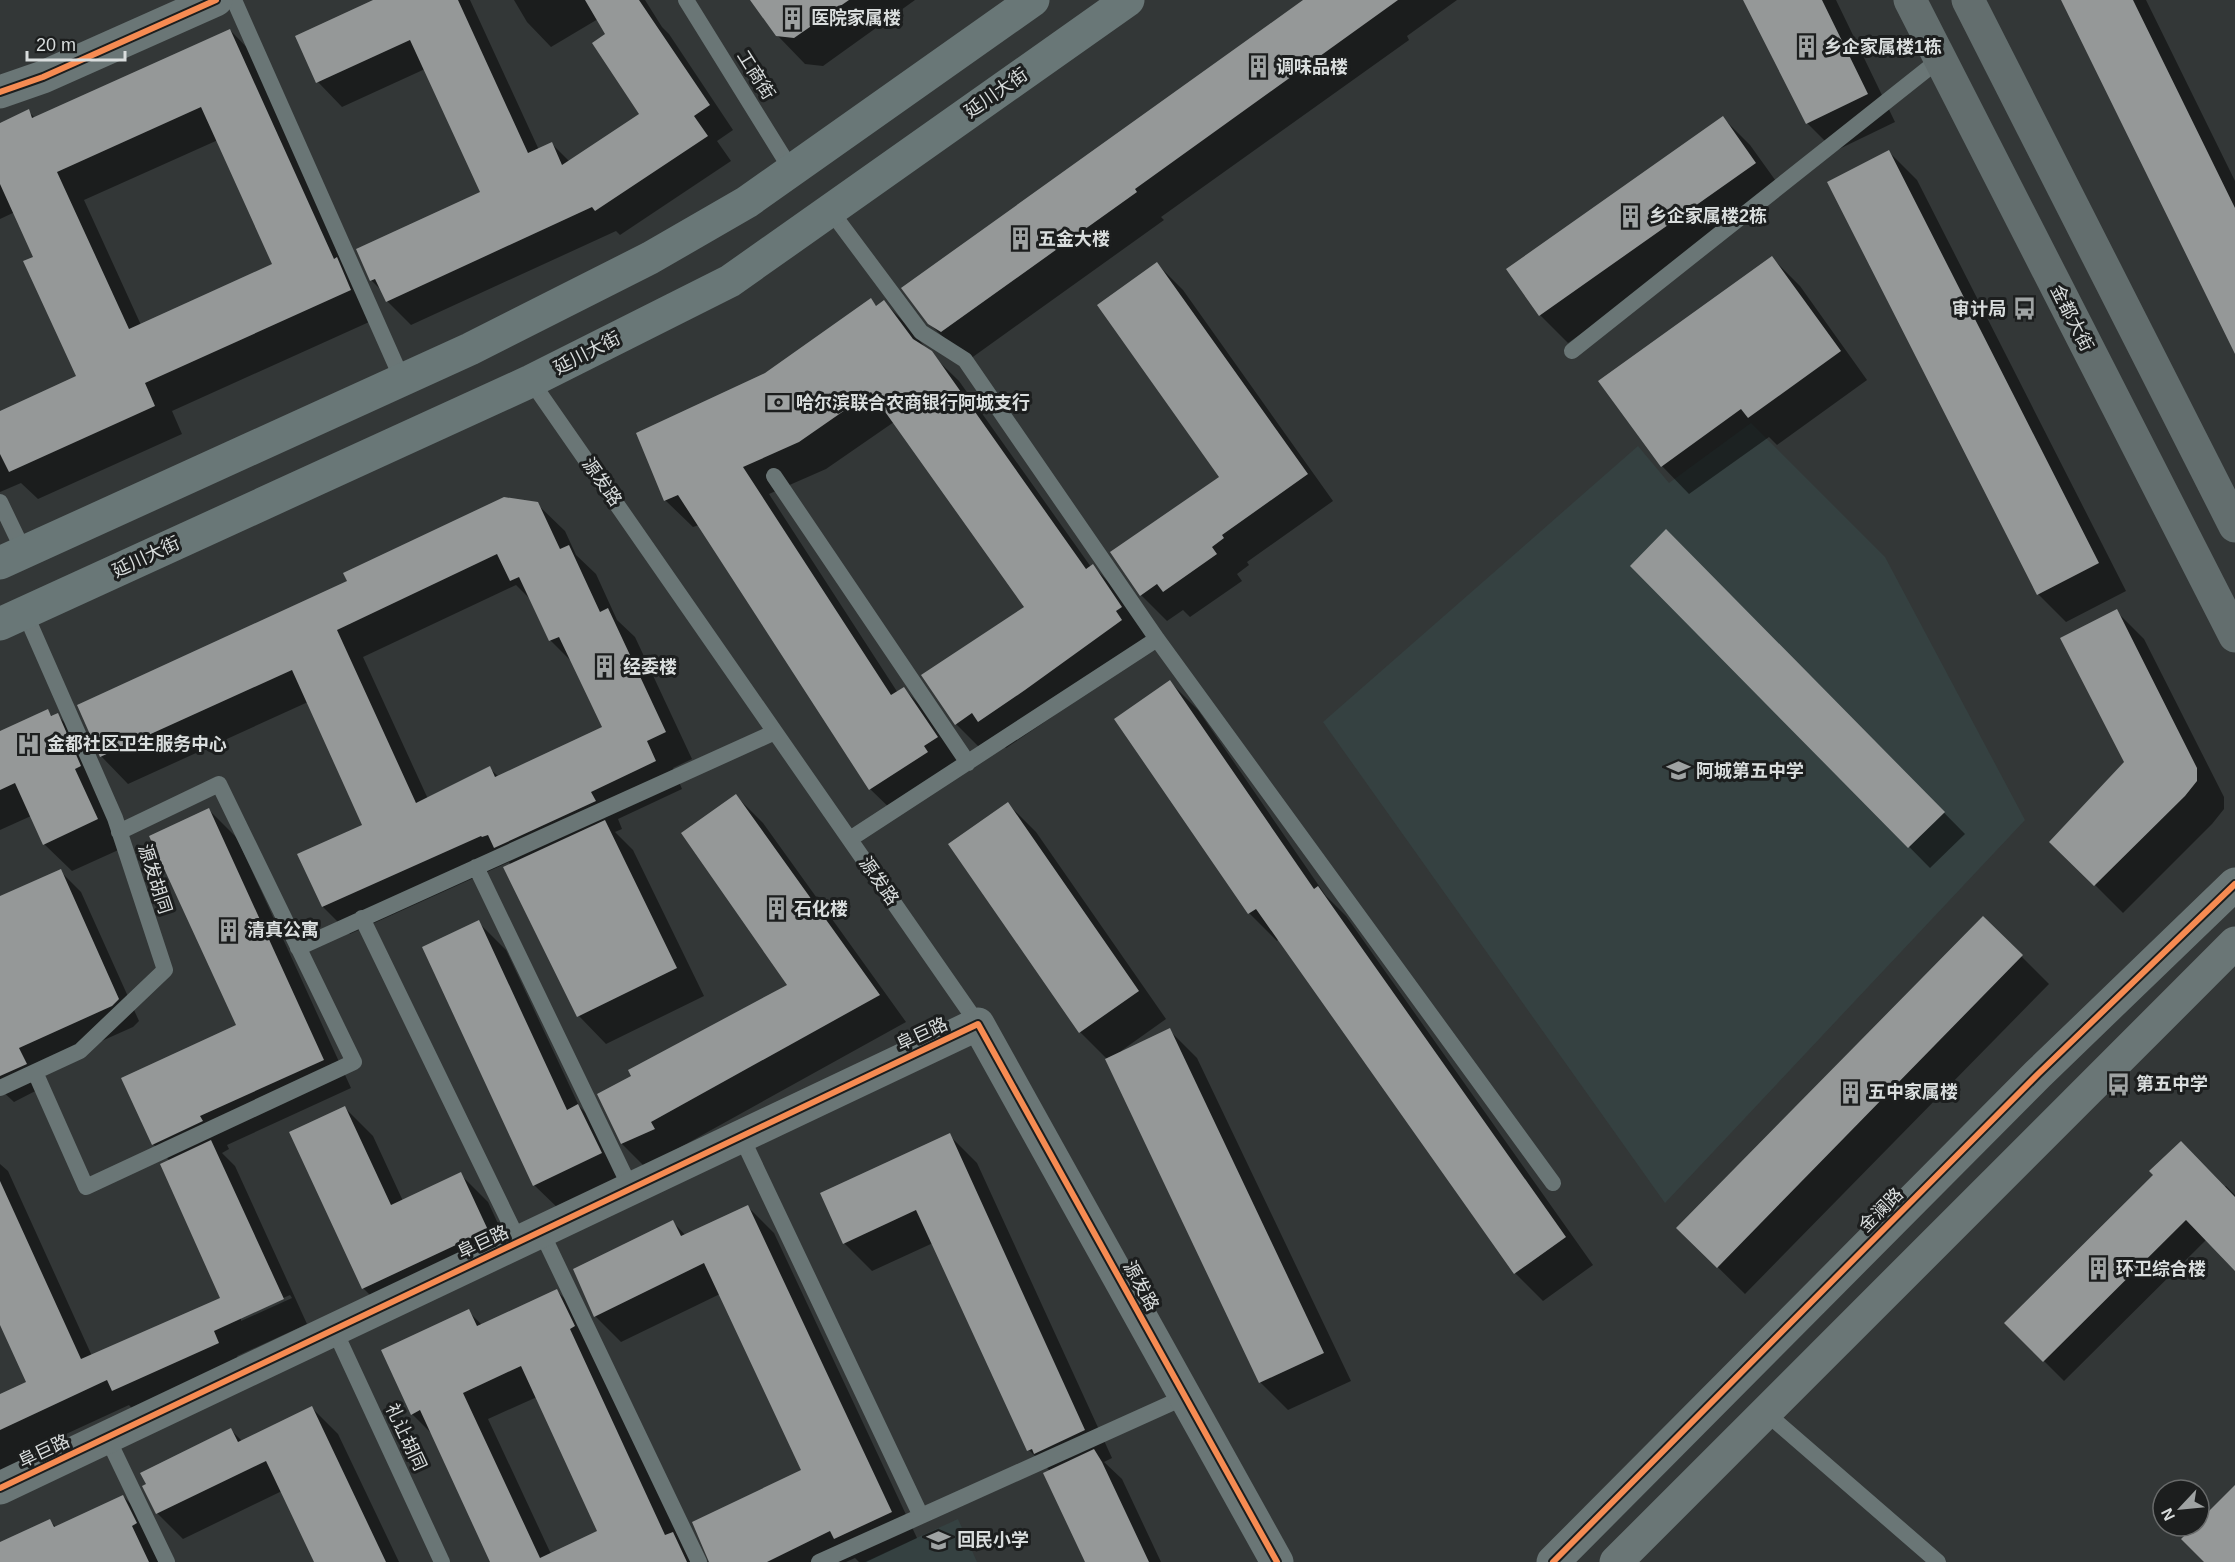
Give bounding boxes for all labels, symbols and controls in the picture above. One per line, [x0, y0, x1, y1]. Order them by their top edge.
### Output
building icon: 医院家属楼 [780, 5, 806, 31]
place label: 医院家属楼 [811, 8, 901, 28]
scale bar [27, 24, 124, 62]
building icon: 乡企家属楼1栋 [1793, 34, 1819, 60]
text: 20 m [36, 35, 76, 55]
place label: 乡企家属楼1栋 [1824, 37, 1942, 57]
street label: 工商街 [733, 47, 779, 103]
building icon: 调味品楼 [1245, 54, 1271, 80]
place label: 调味品楼 [1276, 57, 1348, 77]
street label: 延川大街 [961, 64, 1031, 122]
building icon: 乡企家属楼2栋 [1618, 203, 1644, 229]
place label: 乡企家属楼2栋 [1649, 206, 1767, 226]
building icon: 五金大楼 [1007, 226, 1033, 252]
place label: 五金大楼 [1038, 229, 1110, 249]
street label: 金都大街 [2047, 281, 2097, 355]
bus stop icon: 审计局 [2011, 296, 2037, 322]
place label: 审计局 [1952, 299, 2006, 319]
street label: 延川大街 [550, 328, 624, 378]
bank icon: 哈尔滨联合农商银行阿城支行 [765, 390, 791, 416]
place label: 哈尔滨联合农商银行阿城支行 [796, 392, 1030, 413]
street label: 源发路 [578, 454, 626, 510]
street label: 延川大街 [109, 533, 183, 581]
building icon: 经委楼 [592, 654, 618, 680]
place label: 经委楼 [623, 657, 677, 677]
hospital icon: 金都社区卫生服务中心 [16, 731, 42, 757]
place label: 金都社区卫生服务中心 [47, 734, 227, 754]
school or university icon: 阿城第五中学 [1665, 758, 1691, 784]
place label: 阿城第五中学 [1696, 761, 1804, 781]
street label: 源发胡同 [134, 842, 176, 916]
street label: 源发路 [855, 853, 903, 909]
building icon: 石化楼 [763, 896, 789, 922]
place label: 石化楼 [794, 899, 848, 919]
building icon: 清真公寓 [216, 917, 242, 943]
place label: 清真公寓 [247, 920, 319, 940]
street label: 阜巨路 [893, 1014, 951, 1054]
bus stop icon: 第五中学 [2105, 1071, 2131, 1097]
place label: 第五中学 [2136, 1074, 2208, 1094]
building icon: 五中家属楼 [1837, 1079, 1863, 1105]
place label: 五中家属楼 [1868, 1082, 1958, 1102]
street label: 金澜路 [1855, 1184, 1907, 1236]
street label: 阜巨路 [454, 1222, 512, 1262]
building icon: 环卫综合楼 [2085, 1256, 2111, 1282]
street label: 源发路 [1119, 1258, 1163, 1314]
place label: 环卫综合楼 [2116, 1259, 2206, 1279]
street label: 礼让胡同 [382, 1400, 430, 1474]
street label: 阜巨路 [15, 1431, 73, 1471]
north arrow [2151, 1478, 2211, 1538]
text: N [2158, 1505, 2178, 1523]
school or university icon: 回民小学 [926, 1527, 952, 1553]
place label: 回民小学 [957, 1530, 1029, 1550]

